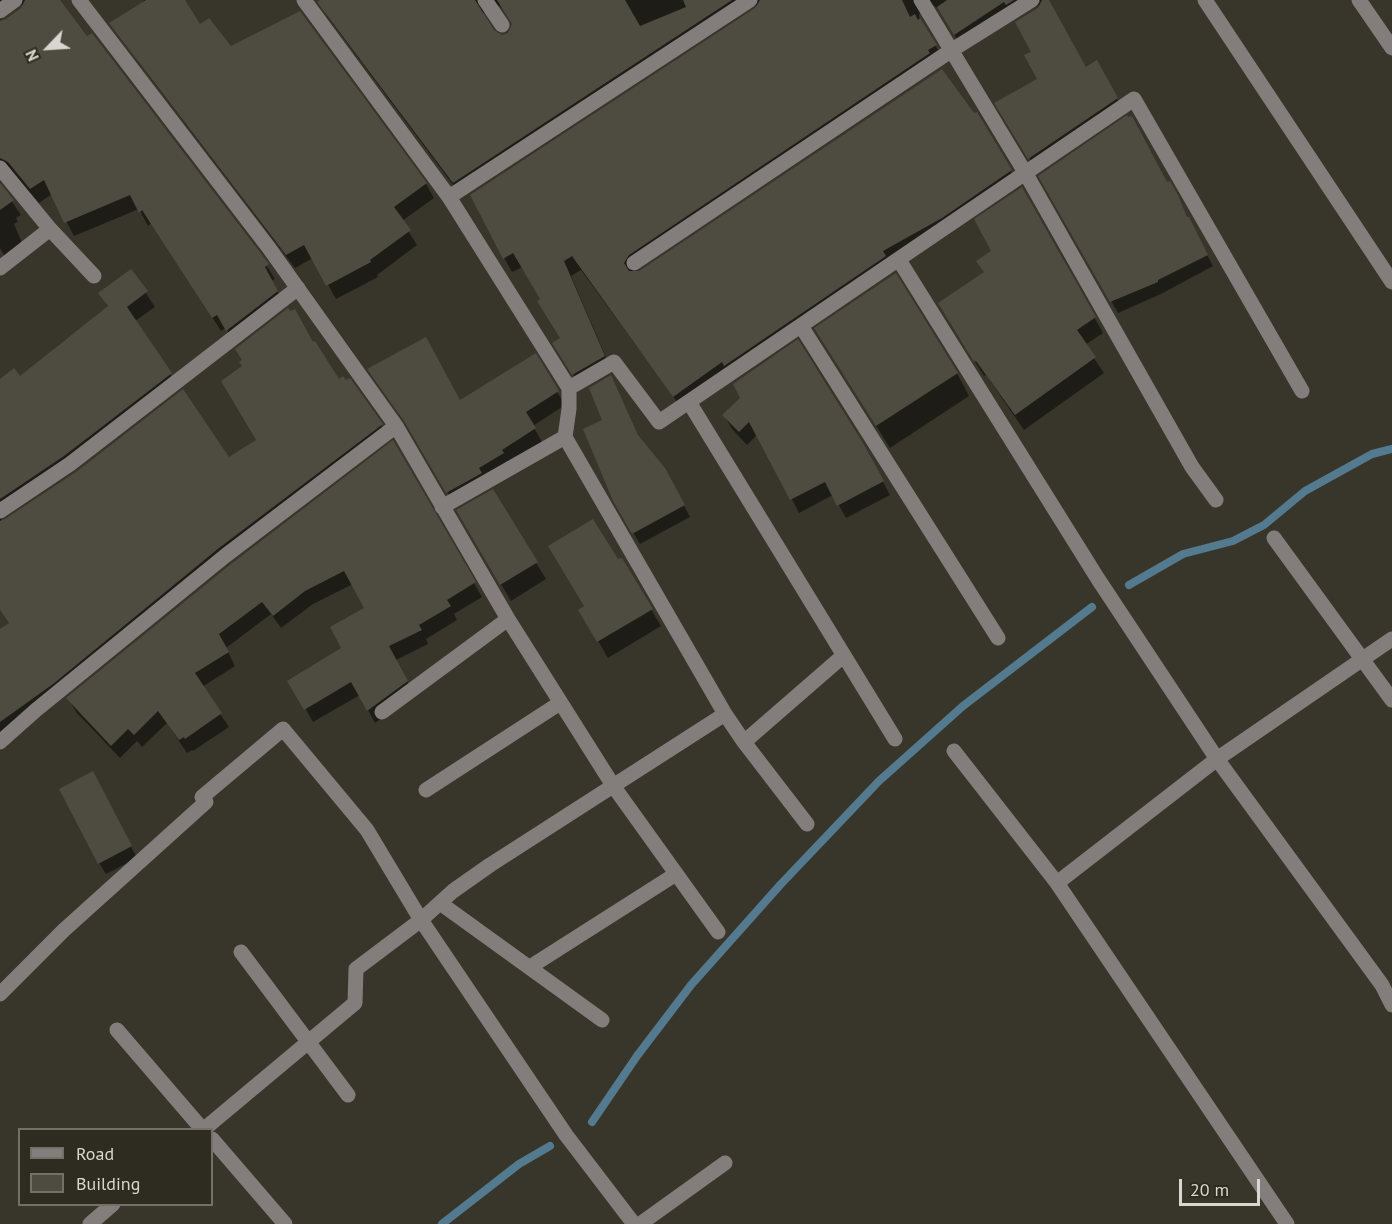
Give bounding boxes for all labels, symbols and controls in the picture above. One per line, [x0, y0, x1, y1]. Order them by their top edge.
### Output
north arrow [18, 18, 78, 78]
text: N [20, 47, 43, 65]
legend [18, 1128, 213, 1206]
text: Road [76, 1142, 114, 1165]
scale bar [1182, 1167, 1263, 1205]
text: Building [76, 1172, 140, 1195]
text: 20 m [1190, 1178, 1229, 1201]

